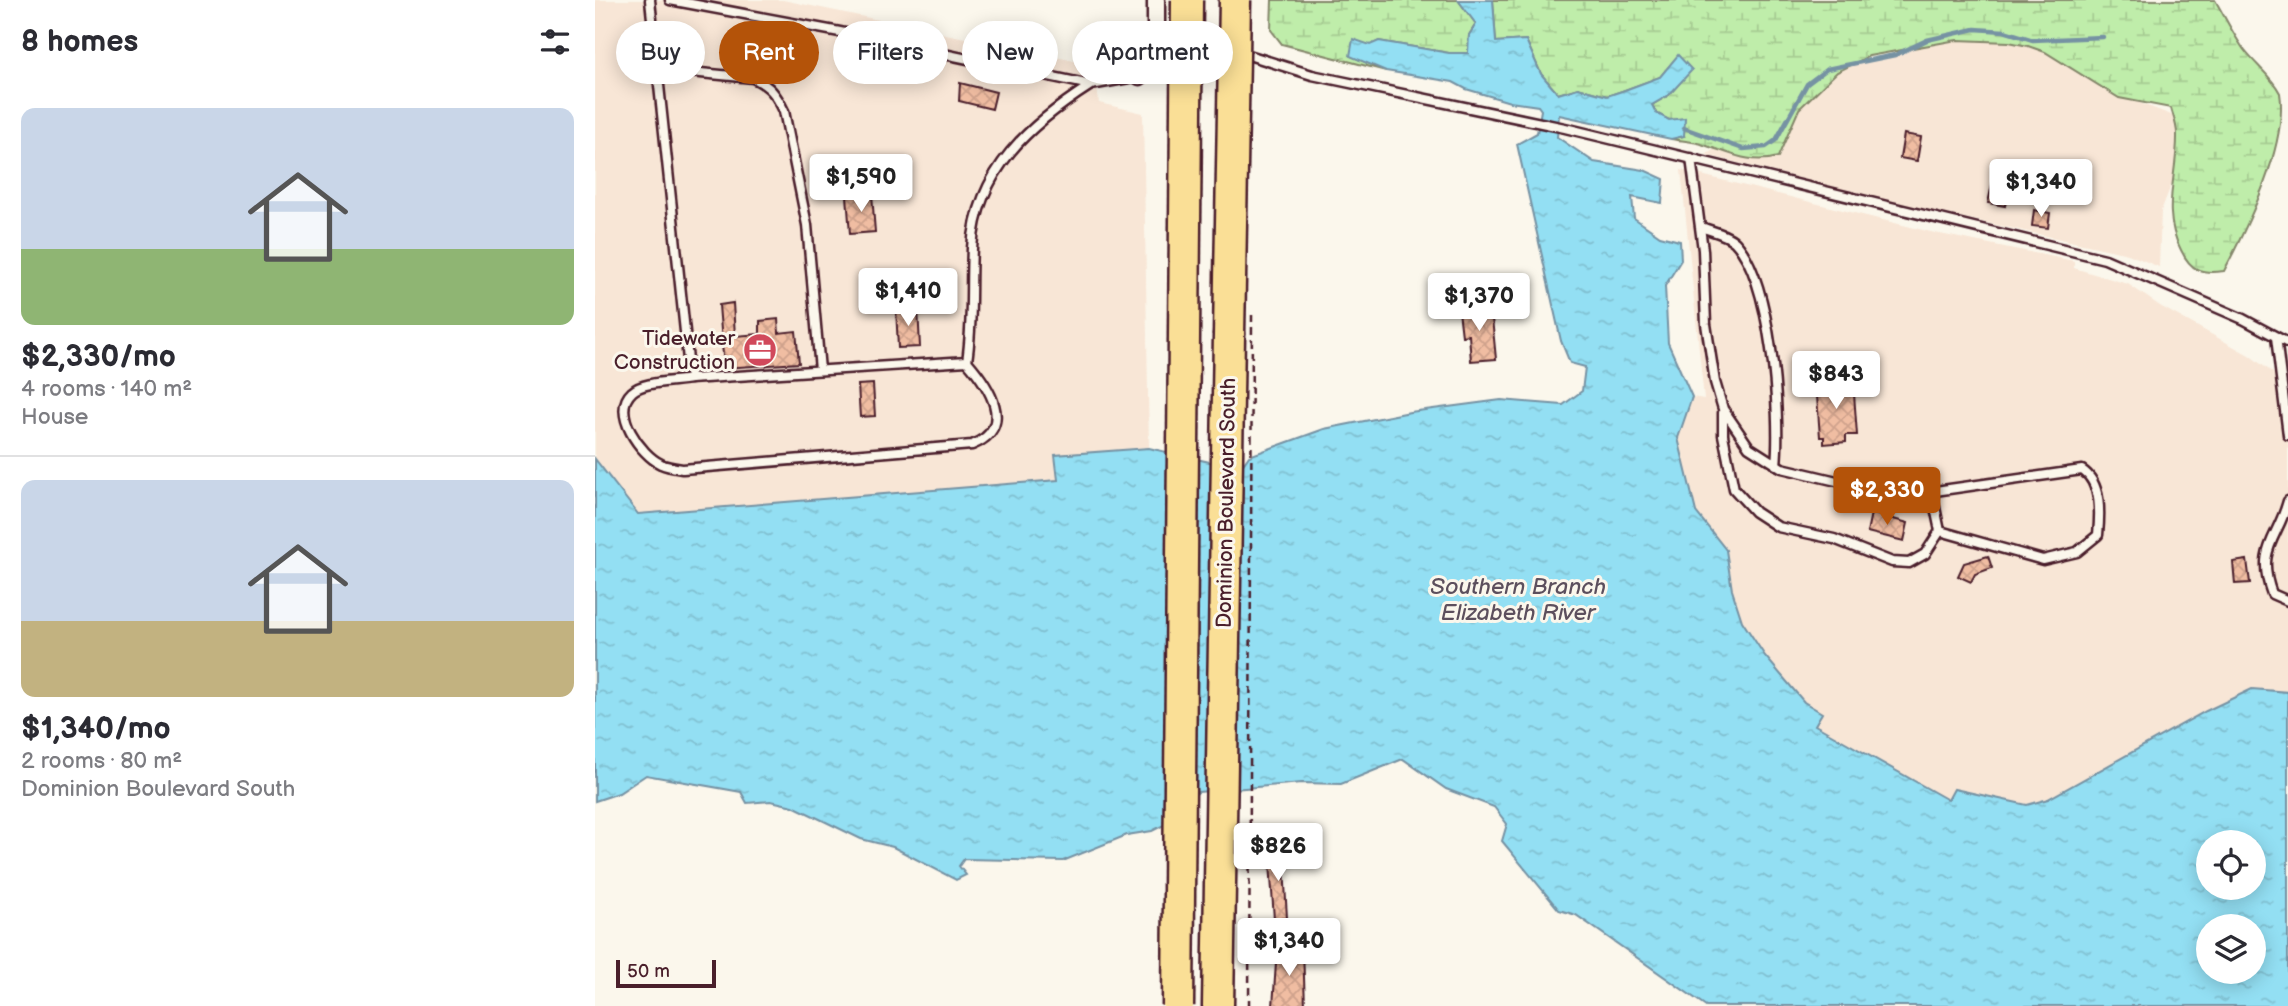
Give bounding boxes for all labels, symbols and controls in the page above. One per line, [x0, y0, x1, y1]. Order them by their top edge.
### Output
chip: Buy [616, 21, 705, 84]
chip: Rent [719, 21, 819, 84]
chip: Filters [833, 21, 948, 84]
chip: New [962, 21, 1058, 84]
chip: Apartment [1072, 21, 1233, 84]
icon: filters [536, 23, 574, 61]
text: 8 homes [21, 24, 138, 60]
icon: home [235, 154, 361, 280]
pin: $1,590 [804, 154, 918, 214]
pin: $1,340 [1984, 160, 2098, 219]
text: $1,590 [825, 163, 897, 191]
text: $1,340 [2005, 168, 2077, 196]
pin: $1,410 [851, 268, 965, 328]
pin: $1,370 [1422, 274, 1536, 333]
text: $1,410 [874, 277, 942, 305]
text: $1,370 [1444, 282, 1514, 310]
place label: Tidewater Construction [614, 326, 735, 375]
office icon: Tidewater Construction [741, 331, 779, 369]
text: $2,330/mo [21, 339, 176, 375]
pin: $843 [1795, 352, 1877, 411]
text: $843 [1808, 360, 1864, 388]
text: 4 rooms · 140 m² [21, 375, 192, 403]
street label: Dominion Boulevard South [1212, 378, 1241, 628]
text: House [21, 403, 88, 431]
pin: $2,330 [1830, 468, 1944, 527]
text: $2,330 [1849, 476, 1925, 504]
icon: home [235, 526, 361, 652]
water label: Southern Branch Elizabeth River [1430, 573, 1606, 627]
text: $1,340/mo [21, 711, 171, 747]
text: 2 rooms · 80 m² [21, 747, 182, 775]
text: Dominion Boulevard South [21, 775, 295, 803]
pin: $826 [1237, 824, 1319, 883]
map controls [2196, 830, 2266, 984]
button: locate [2196, 830, 2266, 900]
text: $826 [1250, 832, 1306, 860]
button: layers [2196, 914, 2266, 984]
pin: $1,340 [1232, 918, 1346, 978]
text: $1,340 [1253, 927, 1325, 955]
scale bar [616, 957, 716, 989]
text: 50 m [627, 960, 670, 983]

